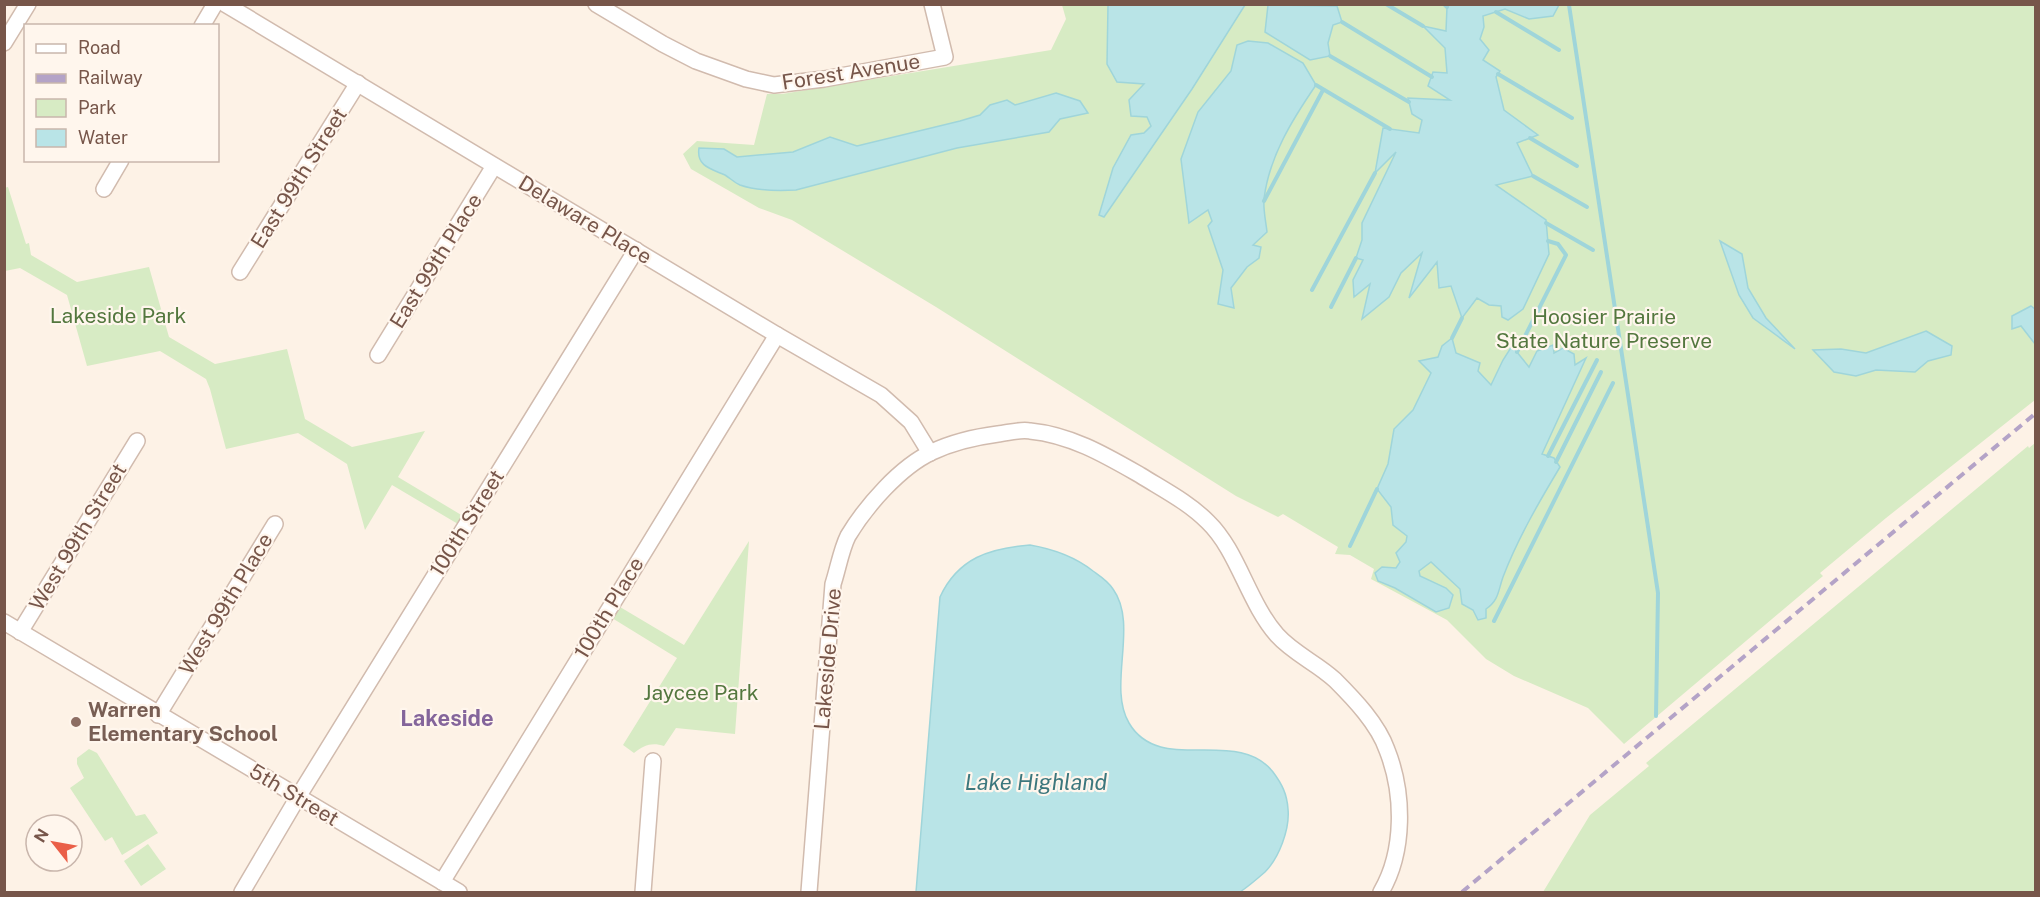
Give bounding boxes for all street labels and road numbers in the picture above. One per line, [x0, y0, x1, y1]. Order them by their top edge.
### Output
street label: Forest Avenue [780, 48, 922, 95]
street label: East 99th Street [245, 103, 352, 253]
street label: Delaware Place [514, 170, 656, 269]
street label: East 99th Place [384, 189, 487, 333]
street label: West 99th Street [24, 459, 131, 615]
street label: 100th Street [424, 465, 509, 581]
street label: West 99th Place [174, 529, 278, 679]
street label: 100th Place [569, 552, 649, 663]
street label: Lakeside Drive [809, 587, 846, 731]
street label: 5th Street [245, 758, 344, 831]

